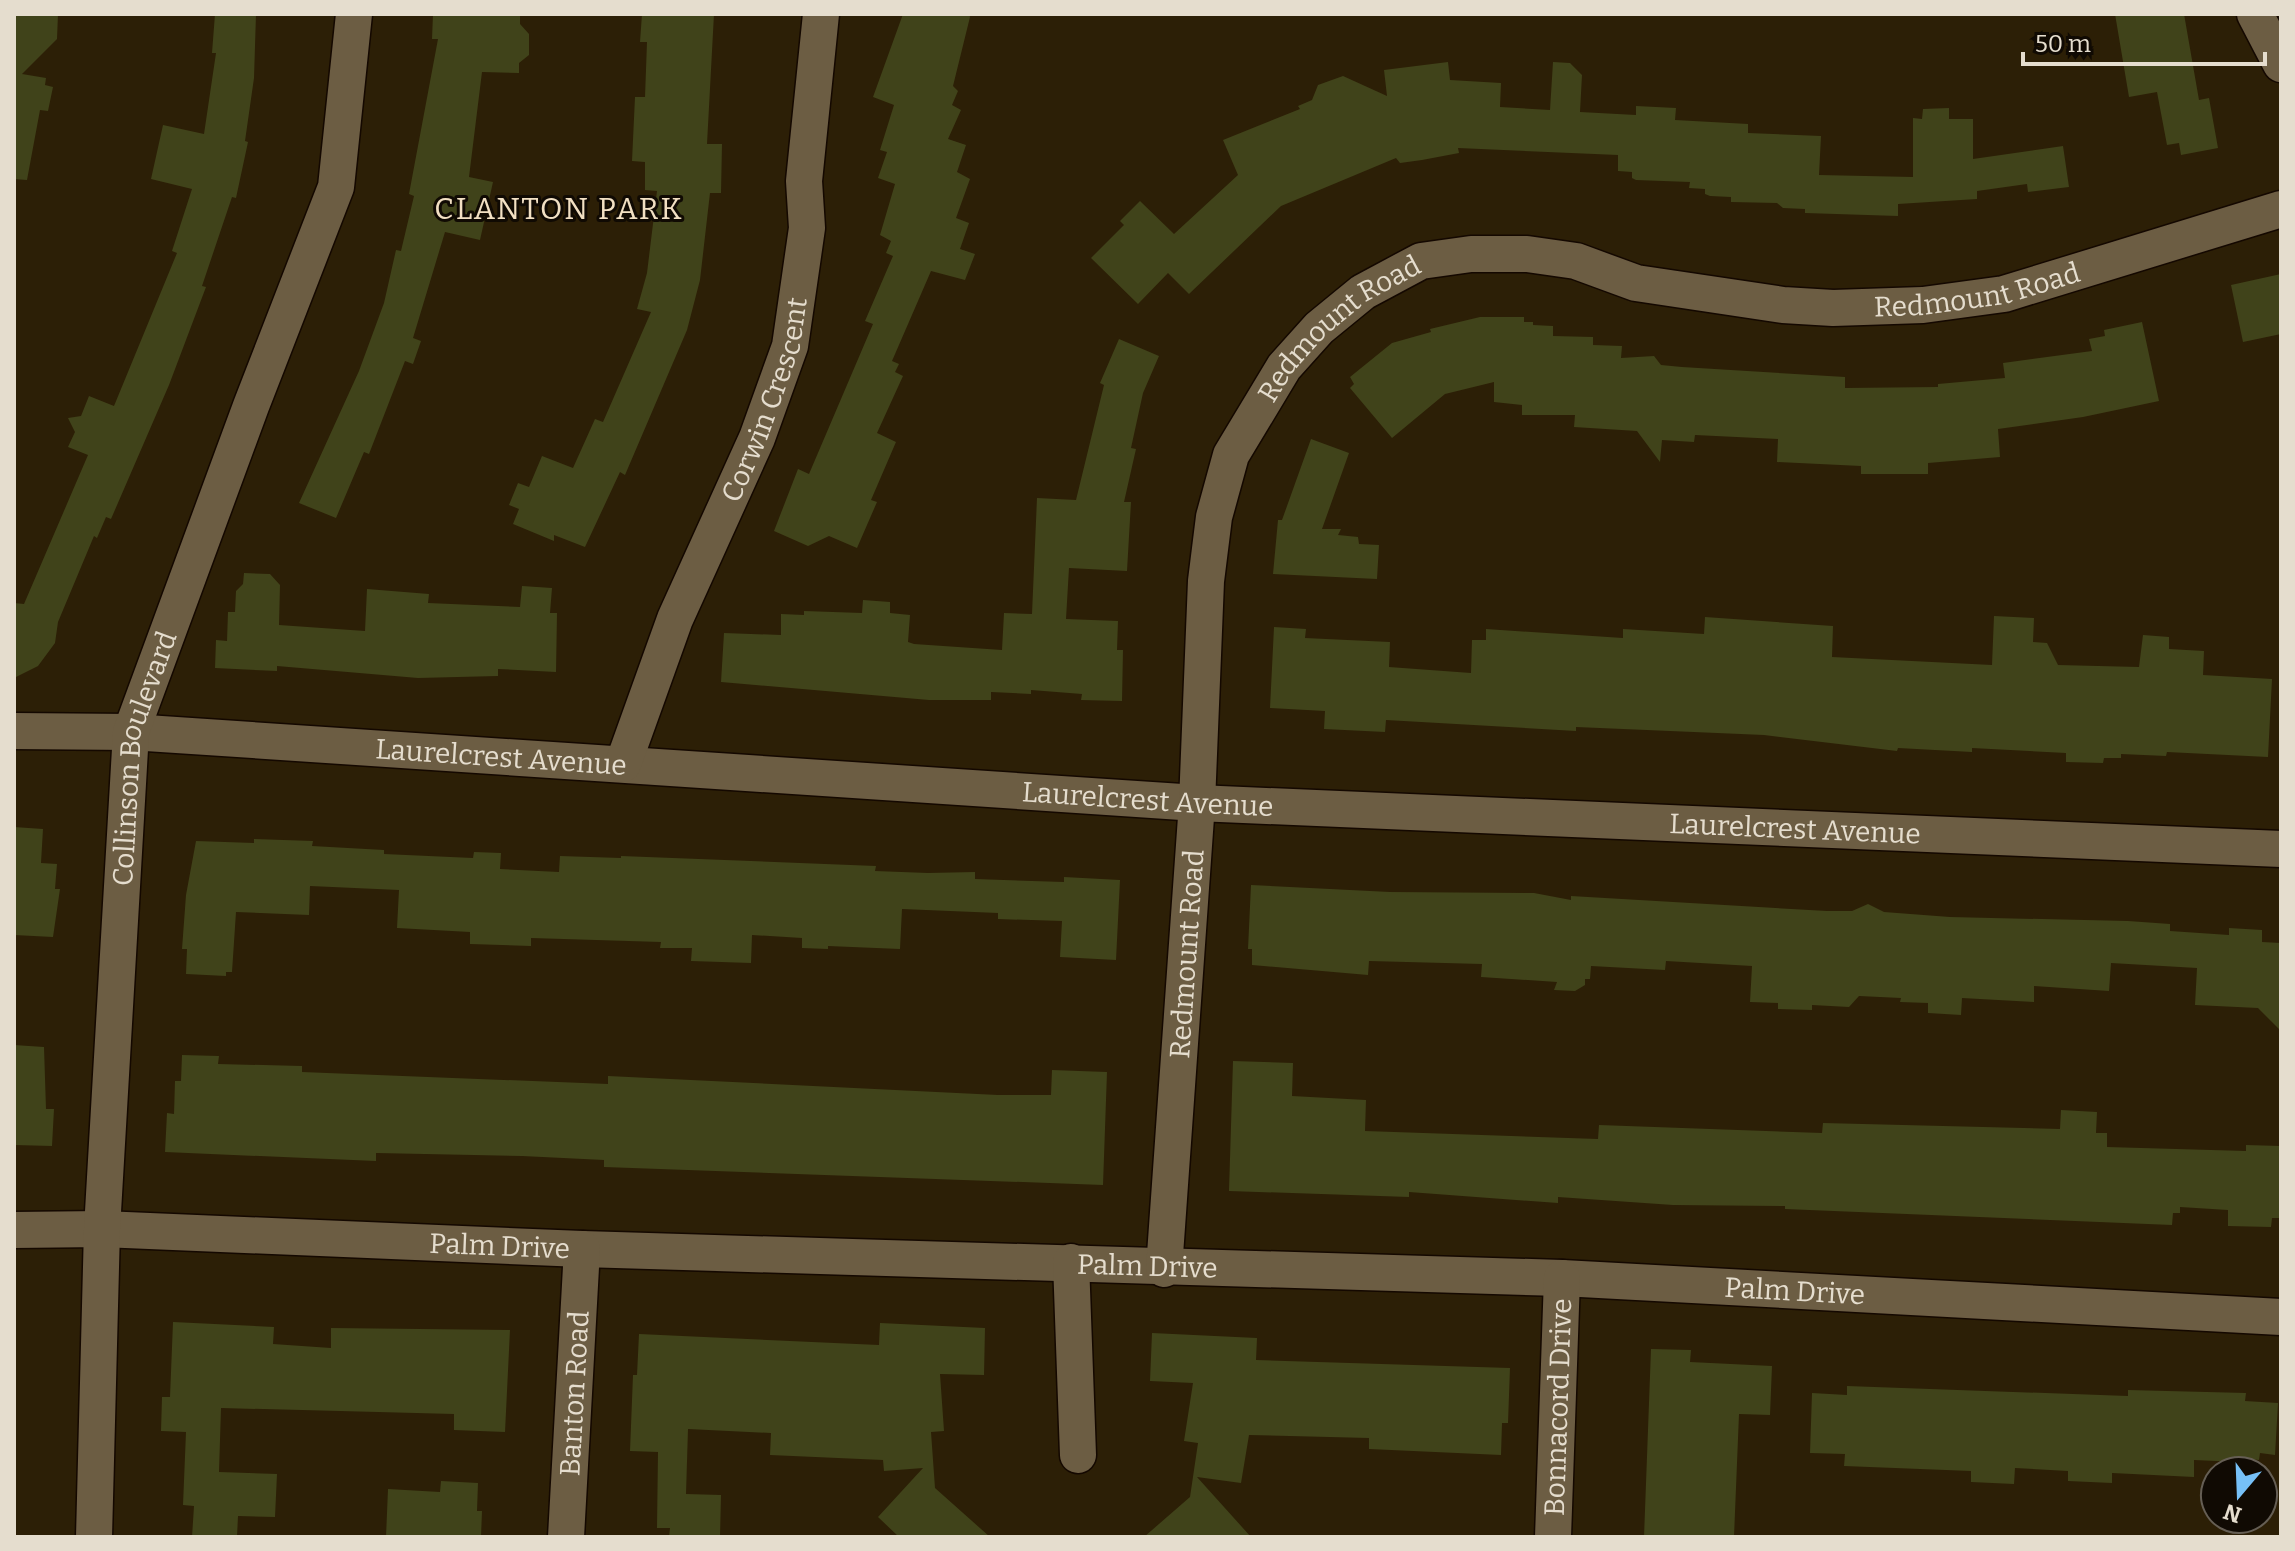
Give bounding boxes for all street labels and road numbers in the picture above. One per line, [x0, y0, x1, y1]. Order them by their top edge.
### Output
street label: Redmount Road [1251, 248, 1426, 408]
street label: Redmount Road [1873, 255, 2084, 323]
street label: Corwin Crescent [714, 295, 813, 507]
street label: Collinson Boulevard [106, 627, 183, 887]
street label: Laurelcrest Avenue [375, 732, 628, 781]
street label: Laurelcrest Avenue [1021, 775, 1274, 823]
street label: Laurelcrest Avenue [1669, 807, 1922, 850]
street label: Redmount Road [1162, 848, 1210, 1059]
street label: Palm Drive [429, 1226, 571, 1265]
street label: Palm Drive [1076, 1247, 1218, 1284]
street label: Palm Drive [1724, 1270, 1866, 1311]
street label: Bonnacord Drive [1537, 1298, 1578, 1516]
street label: Banton Road [553, 1310, 595, 1477]

